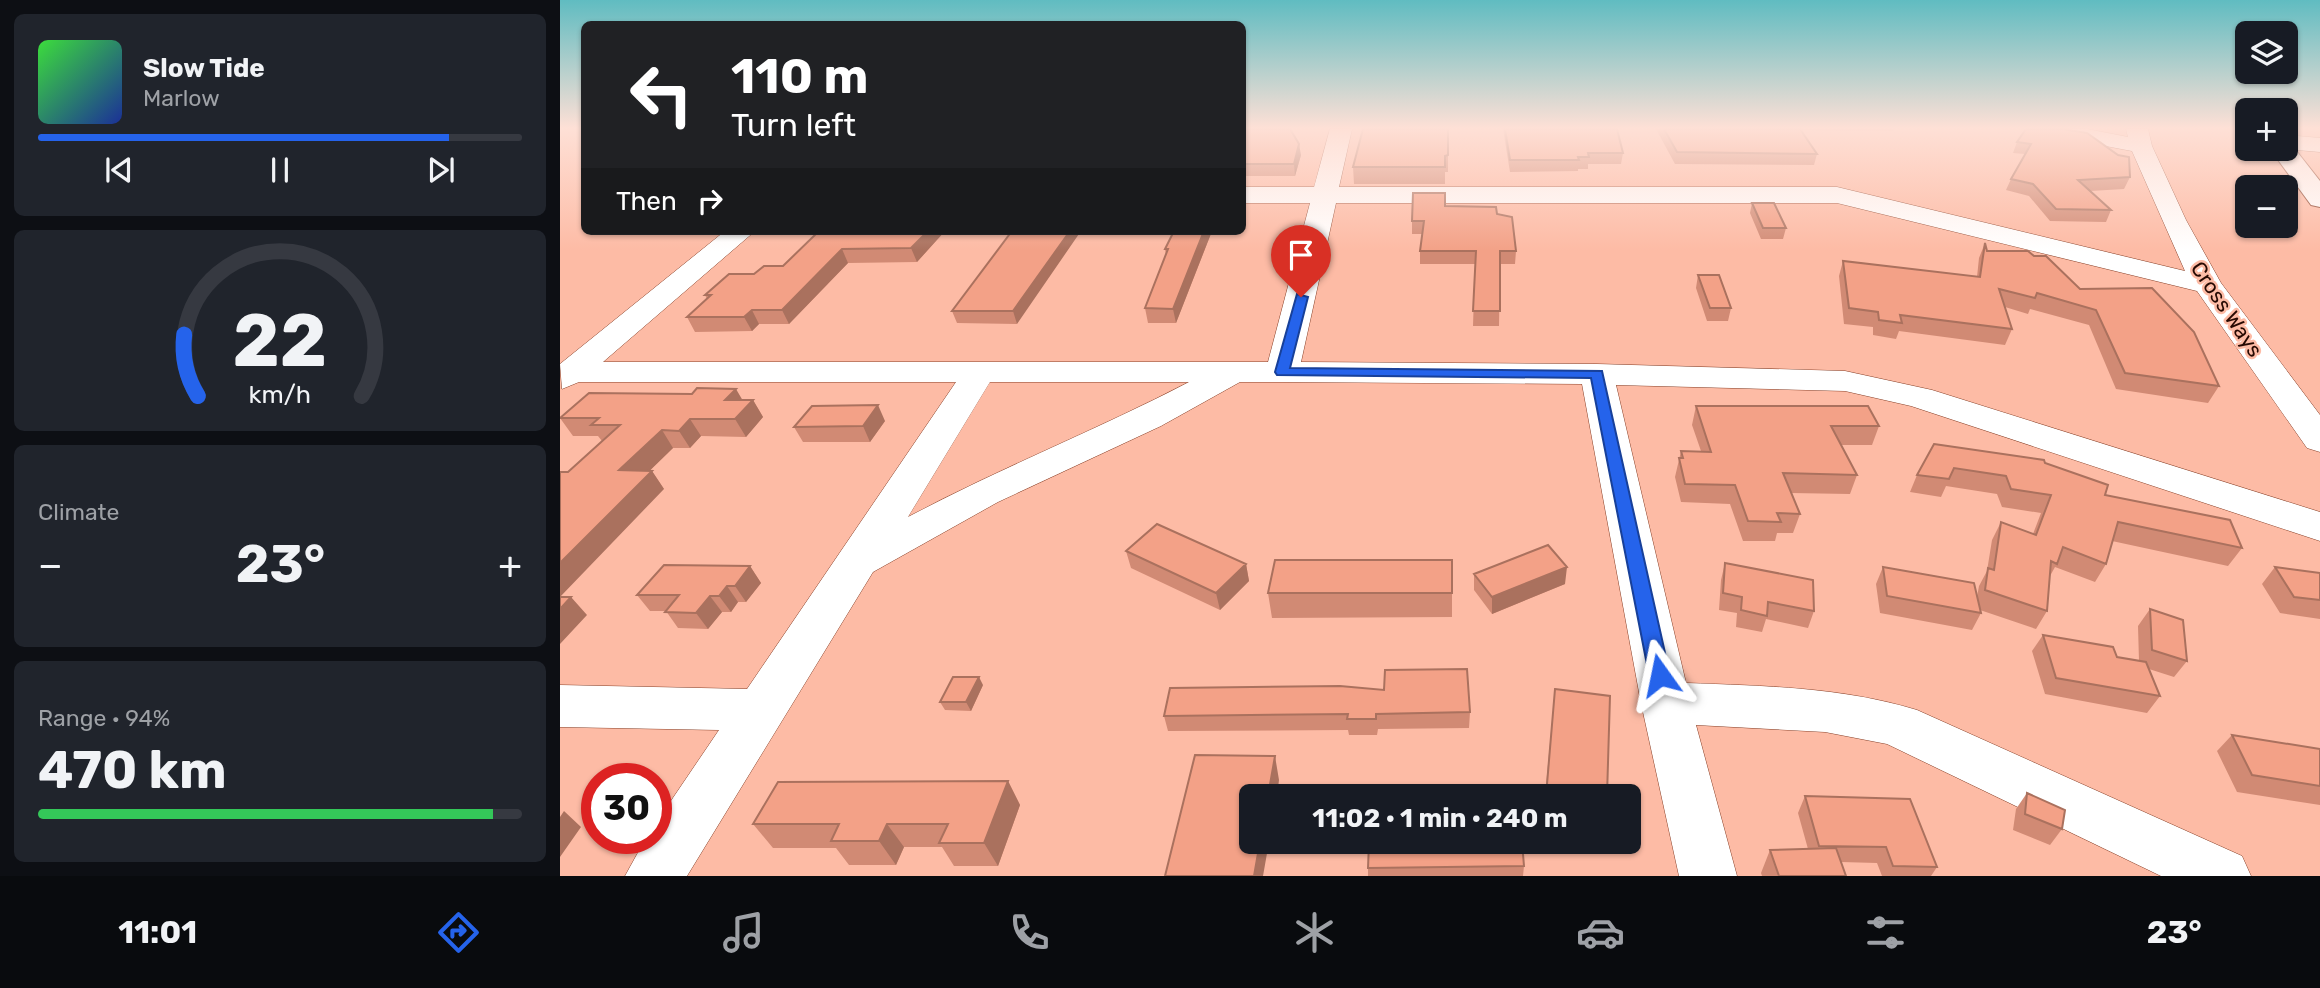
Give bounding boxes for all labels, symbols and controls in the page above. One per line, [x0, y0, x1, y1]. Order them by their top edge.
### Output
map controls [2235, 21, 2298, 238]
button: layers [2235, 21, 2298, 84]
text: 110 m [731, 47, 868, 105]
icon: left [616, 49, 707, 140]
text: Slow Tide [143, 53, 265, 84]
text: Marlow [143, 84, 220, 112]
button: + [2235, 98, 2298, 161]
text: Turn left [731, 106, 856, 144]
icon: previous [100, 151, 138, 189]
icon: pause [261, 151, 299, 189]
icon: next [422, 151, 460, 189]
button: − [2235, 175, 2298, 238]
icon: right [691, 182, 729, 220]
text: Then [616, 186, 677, 217]
pin [1271, 225, 1331, 297]
icon: arrive [1282, 236, 1320, 274]
street label: Cross Ways [2186, 257, 2268, 361]
text: 22 [233, 299, 327, 385]
text: km/h [249, 380, 311, 409]
text: Climate [38, 498, 119, 526]
text: 23° [236, 533, 325, 595]
text: − [38, 542, 63, 588]
text: + [498, 542, 522, 588]
position arrow [1623, 638, 1697, 712]
text: Range · 94% [38, 704, 170, 732]
text: 470 km [38, 739, 227, 801]
speed limit sign: 30 [581, 763, 672, 854]
text: 11:02 · 1 min · 240 m [1312, 803, 1568, 834]
icon: directions [434, 908, 483, 957]
icon: music [719, 908, 768, 957]
icon: phone [1005, 908, 1054, 957]
icon: climate [1290, 908, 1339, 957]
icon: car [1576, 908, 1625, 957]
icon: filters [1861, 908, 1910, 957]
text: 11:01 [118, 913, 197, 951]
text: 23° [2147, 913, 2202, 951]

